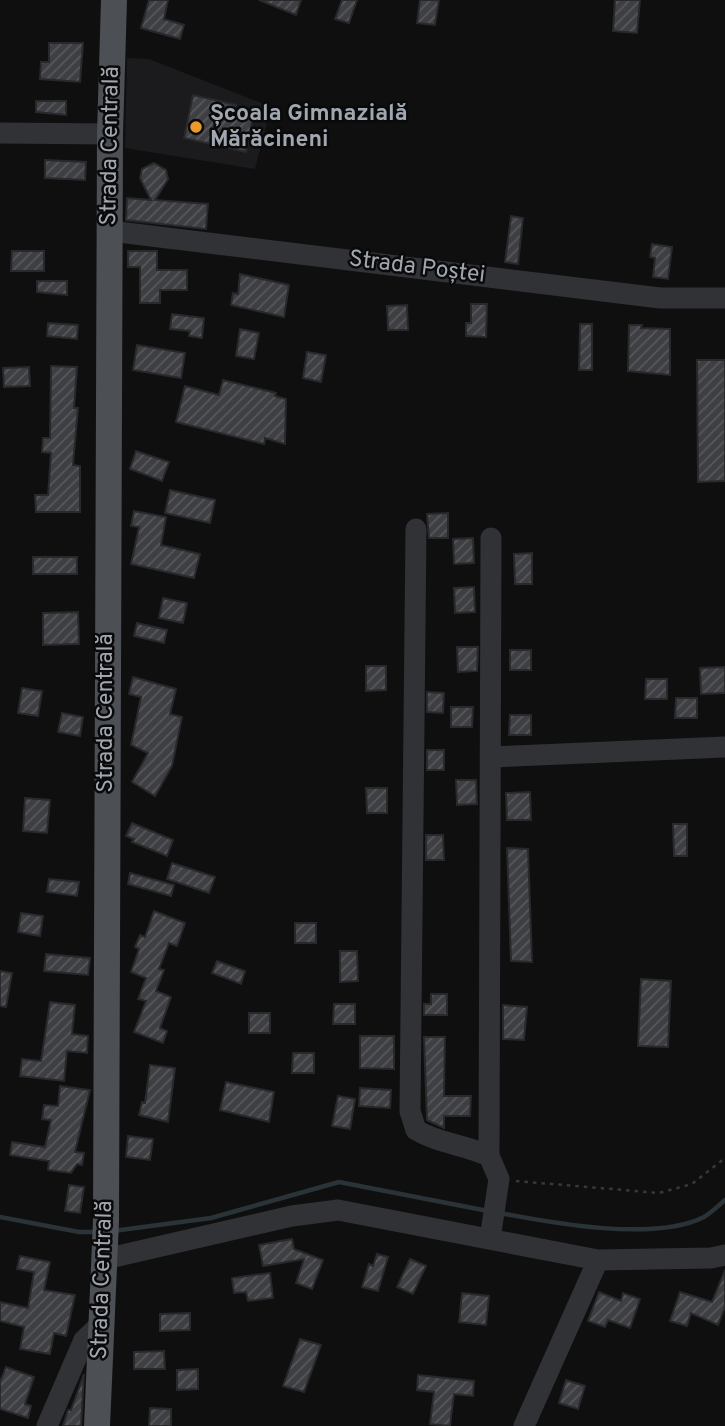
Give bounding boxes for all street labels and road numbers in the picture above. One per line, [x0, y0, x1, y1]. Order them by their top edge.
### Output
street label: Strada Centrală [95, 66, 127, 226]
street label: Strada Poștei [347, 245, 487, 291]
street label: Strada Centrală [92, 633, 121, 793]
street label: Strada Centrală [86, 1200, 120, 1360]

